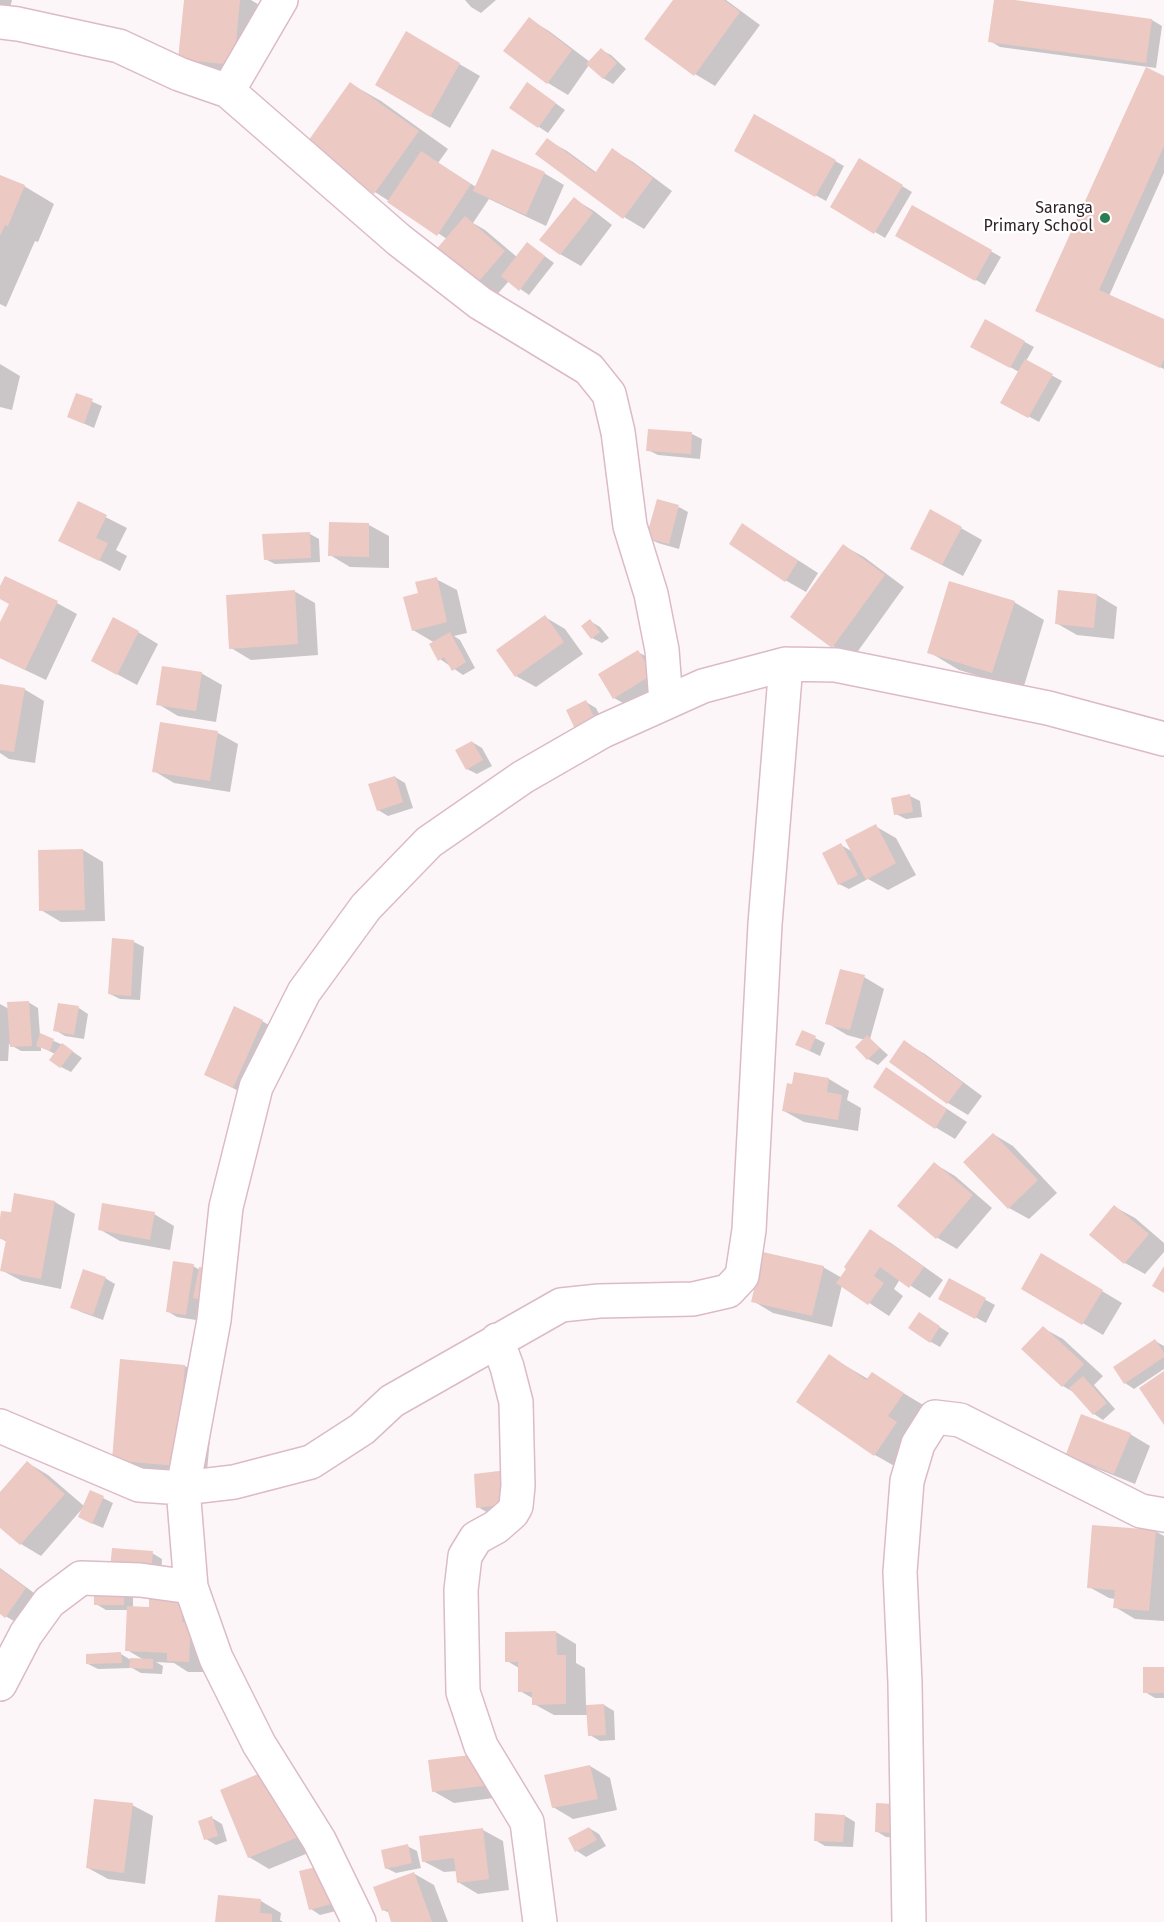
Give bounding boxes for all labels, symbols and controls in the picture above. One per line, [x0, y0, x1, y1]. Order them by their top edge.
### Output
place label: Saranga Primary School [984, 199, 1093, 237]
marker: Saranga Primary School [1098, 211, 1112, 225]

